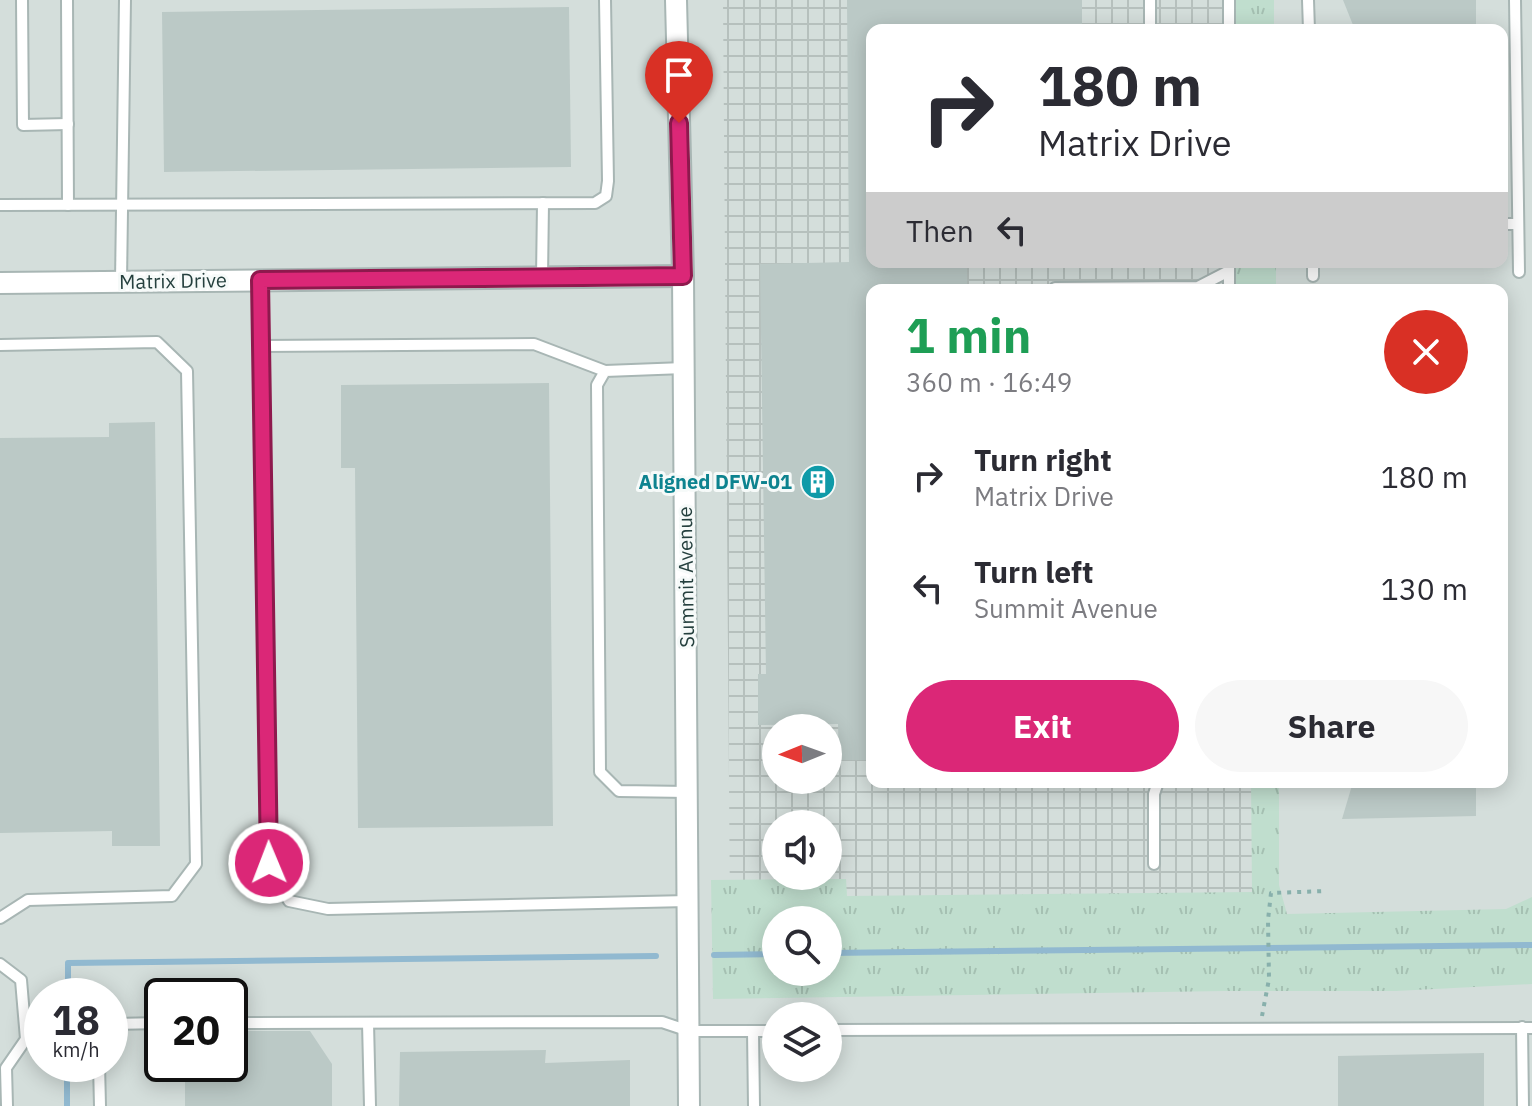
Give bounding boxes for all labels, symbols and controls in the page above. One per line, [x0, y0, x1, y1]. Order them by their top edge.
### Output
pin [645, 41, 713, 123]
text: 180 m [1038, 49, 1202, 121]
icon: arrive [657, 53, 701, 97]
icon: right [906, 56, 1010, 160]
text: Matrix Drive [1038, 119, 1232, 166]
icon: left [990, 208, 1034, 252]
text: Then [906, 211, 974, 250]
street label: Matrix Drive [119, 266, 227, 295]
text: 1 min [906, 304, 1031, 366]
button: close [1384, 310, 1468, 394]
text: 360 m · 16:49 [906, 365, 1072, 399]
text: Turn right [974, 440, 1112, 479]
icon: right [906, 454, 950, 498]
text: 180 m [1381, 457, 1468, 496]
building icon: Aligned DFW-01 [799, 463, 837, 501]
place label: Aligned DFW-01 [638, 468, 792, 495]
text: Matrix Drive [974, 479, 1114, 513]
street label: Summit Avenue [671, 506, 700, 648]
text: Turn left [974, 552, 1093, 591]
icon: left [906, 566, 950, 610]
text: 130 m [1381, 569, 1468, 608]
text: Summit Avenue [974, 591, 1158, 625]
button: Exit [906, 680, 1179, 772]
button: Share [1195, 680, 1468, 772]
north arrow [762, 714, 842, 794]
map controls [762, 714, 842, 1082]
button: sound [762, 810, 842, 890]
position arrow [227, 821, 311, 905]
button: search [762, 906, 842, 986]
speed limit sign: 20 [144, 978, 248, 1082]
text: 18 [52, 994, 100, 1046]
button: layers [762, 1002, 842, 1082]
text: km/h [52, 1036, 100, 1063]

